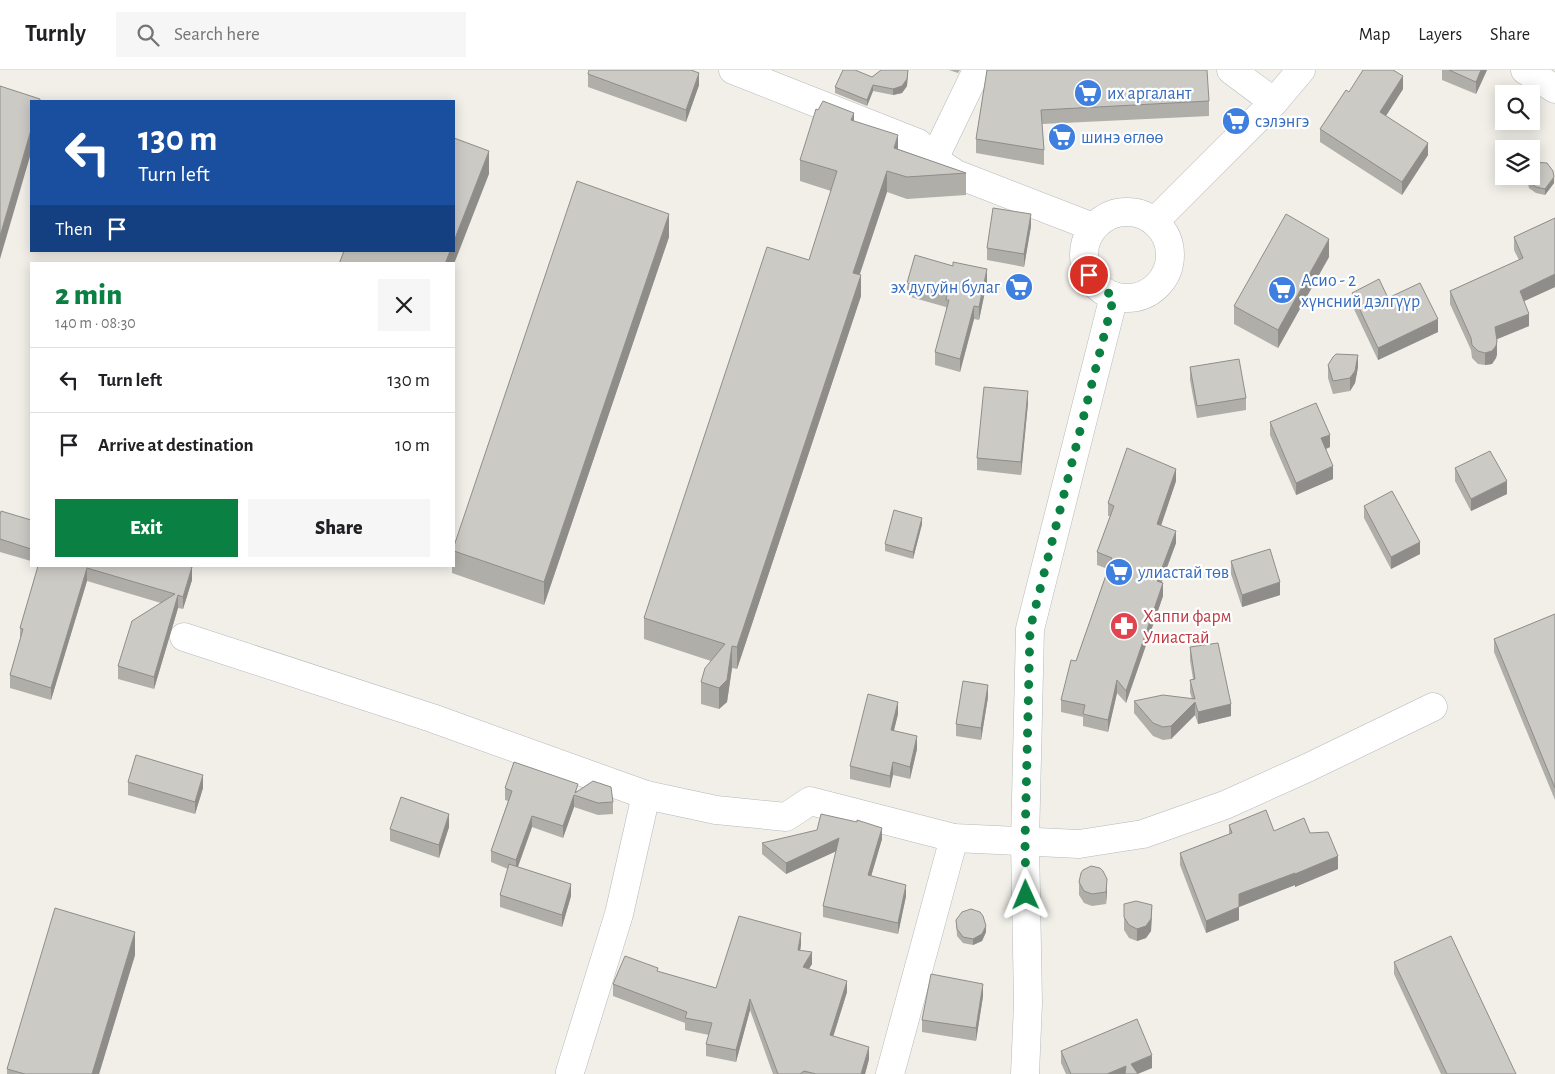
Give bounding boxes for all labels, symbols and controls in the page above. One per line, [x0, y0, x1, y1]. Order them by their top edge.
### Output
search box [116, 12, 466, 57]
icon: search [134, 21, 162, 49]
text: Turnly [25, 22, 86, 46]
text: Search here [174, 25, 260, 44]
text: Map [1359, 26, 1390, 44]
text: Layers [1418, 26, 1462, 44]
text: Share [1490, 26, 1530, 44]
supermarket icon: их аргалант [1073, 78, 1103, 108]
place label: их аргалант [1107, 85, 1192, 103]
map controls [1495, 85, 1540, 185]
button: search [1495, 85, 1540, 130]
supermarket icon: сэлэнгэ [1221, 106, 1251, 136]
place label: сэлэнгэ [1255, 113, 1309, 131]
icon: left [55, 120, 120, 185]
text: 130 m [138, 122, 217, 157]
supermarket icon: шинэ өглөө [1047, 122, 1077, 152]
place label: шинэ өглөө [1081, 129, 1164, 147]
button: layers [1495, 140, 1540, 185]
text: Turn left [138, 163, 210, 185]
icon: arrive [103, 215, 131, 243]
text: Then [55, 220, 93, 239]
pin [1068, 254, 1110, 296]
icon: arrive [1075, 261, 1103, 289]
supermarket icon: эх дугуйн булаг [1004, 272, 1034, 302]
place label: Асио - 2 хүнсний дэлгүүр [1301, 272, 1420, 311]
supermarket icon: Асио - 2 хүнсний дэлгүүр [1267, 275, 1297, 305]
place label: эх дугуйн булаг [890, 278, 1001, 297]
button: close [378, 279, 430, 331]
text: 2 min [55, 280, 122, 310]
text: 140 m · 08:30 [55, 315, 136, 331]
icon: left [55, 366, 83, 394]
text: Turn left [98, 371, 162, 390]
text: 130 m [387, 371, 430, 390]
icon: arrive [55, 431, 83, 459]
text: Arrive at destination [98, 436, 254, 455]
text: 10 m [395, 436, 430, 455]
button: Exit [55, 499, 238, 557]
button: Share [248, 499, 430, 557]
supermarket icon: улиастай төв [1104, 557, 1134, 587]
place label: улиастай төв [1137, 564, 1229, 582]
place label: Хаппи фарм Улиастай [1143, 608, 1232, 647]
pharmacy icon: Хаппи фарм Улиастай [1109, 611, 1139, 641]
position arrow [999, 868, 1051, 920]

